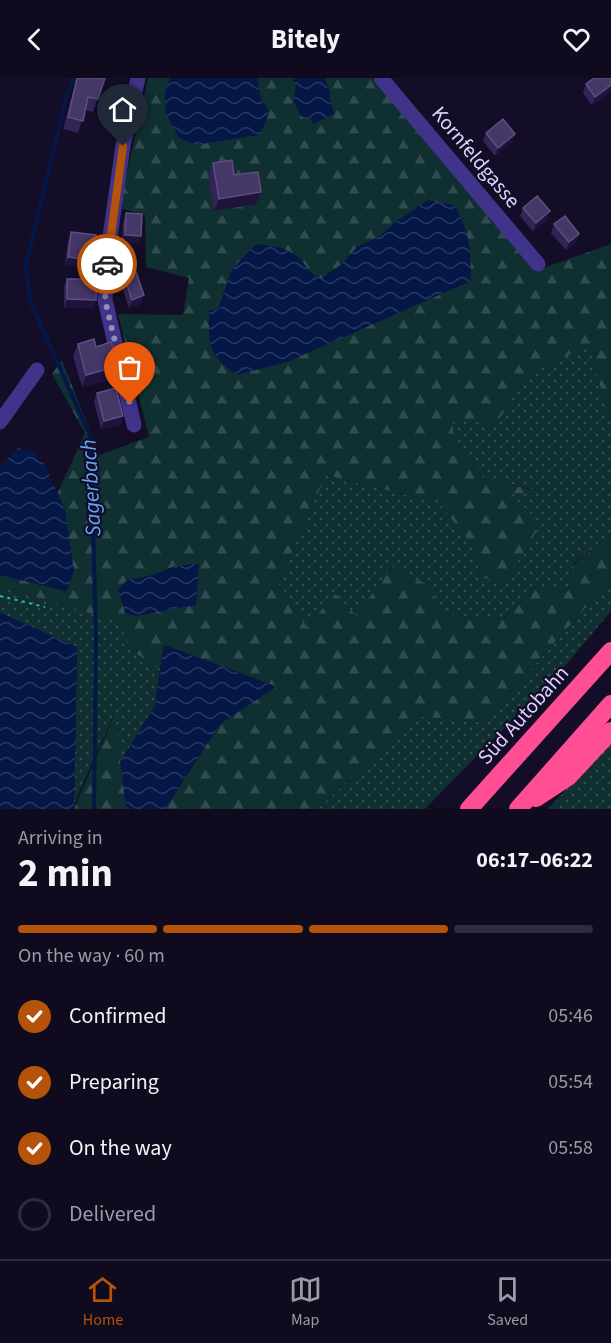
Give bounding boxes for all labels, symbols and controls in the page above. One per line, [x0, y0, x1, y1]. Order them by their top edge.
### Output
text: Bitely [271, 20, 340, 59]
icon: back [18, 23, 51, 56]
icon: heart [560, 23, 593, 56]
pin [97, 84, 148, 146]
icon: home [106, 93, 139, 126]
street label: Kornfeldgasse [425, 100, 527, 214]
courier [77, 234, 137, 294]
icon: car [91, 248, 124, 281]
pin [104, 342, 155, 404]
icon: bag [113, 351, 146, 384]
water label: Sagerbach [72, 439, 110, 537]
street label: Süd Autobahn [470, 659, 576, 771]
text: Arriving in [18, 824, 103, 852]
text: 06:17–06:22 [476, 844, 593, 876]
text: 2 min [18, 846, 113, 902]
text: On the way · 60 m [18, 942, 165, 970]
icon: check [18, 1000, 51, 1033]
text: Confirmed [69, 1000, 166, 1032]
text: 05:46 [548, 1002, 593, 1030]
icon: check [18, 1066, 51, 1099]
text: Preparing [69, 1066, 159, 1098]
text: 05:54 [548, 1068, 593, 1096]
icon: check [18, 1132, 51, 1165]
text: On the way [69, 1132, 172, 1164]
text: 05:58 [548, 1134, 593, 1162]
text: Delivered [69, 1198, 156, 1230]
tab: Home [83, 1273, 123, 1331]
tab: Map [289, 1273, 322, 1331]
tab: Saved [487, 1273, 528, 1331]

